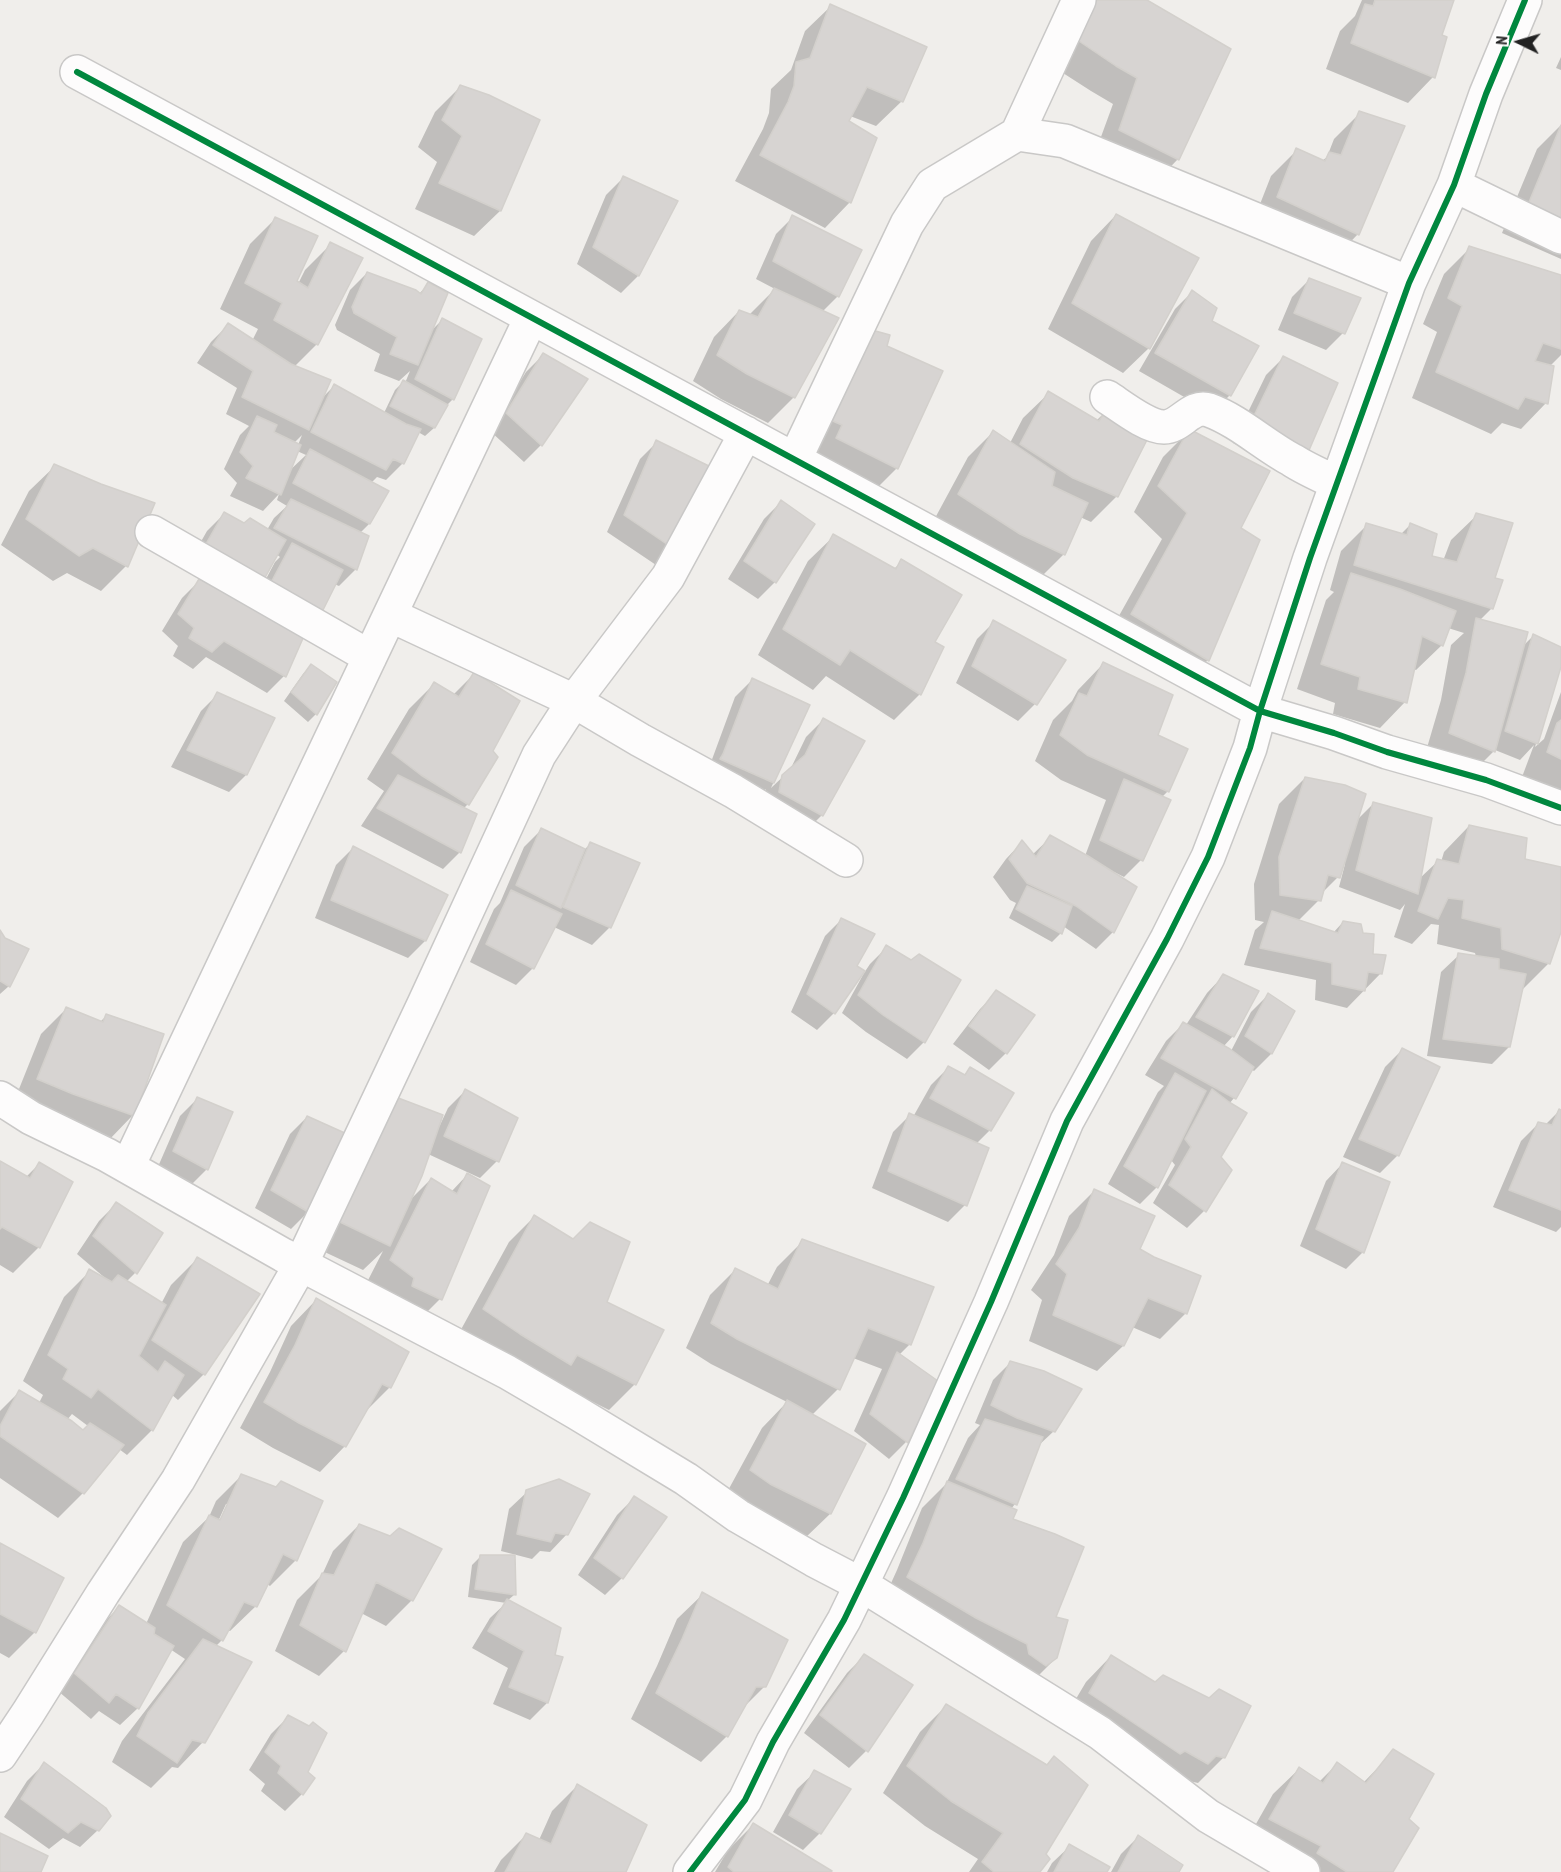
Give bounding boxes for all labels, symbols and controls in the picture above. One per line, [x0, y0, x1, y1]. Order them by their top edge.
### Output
north arrow [1489, 12, 1549, 72]
text: N [1491, 35, 1511, 46]

